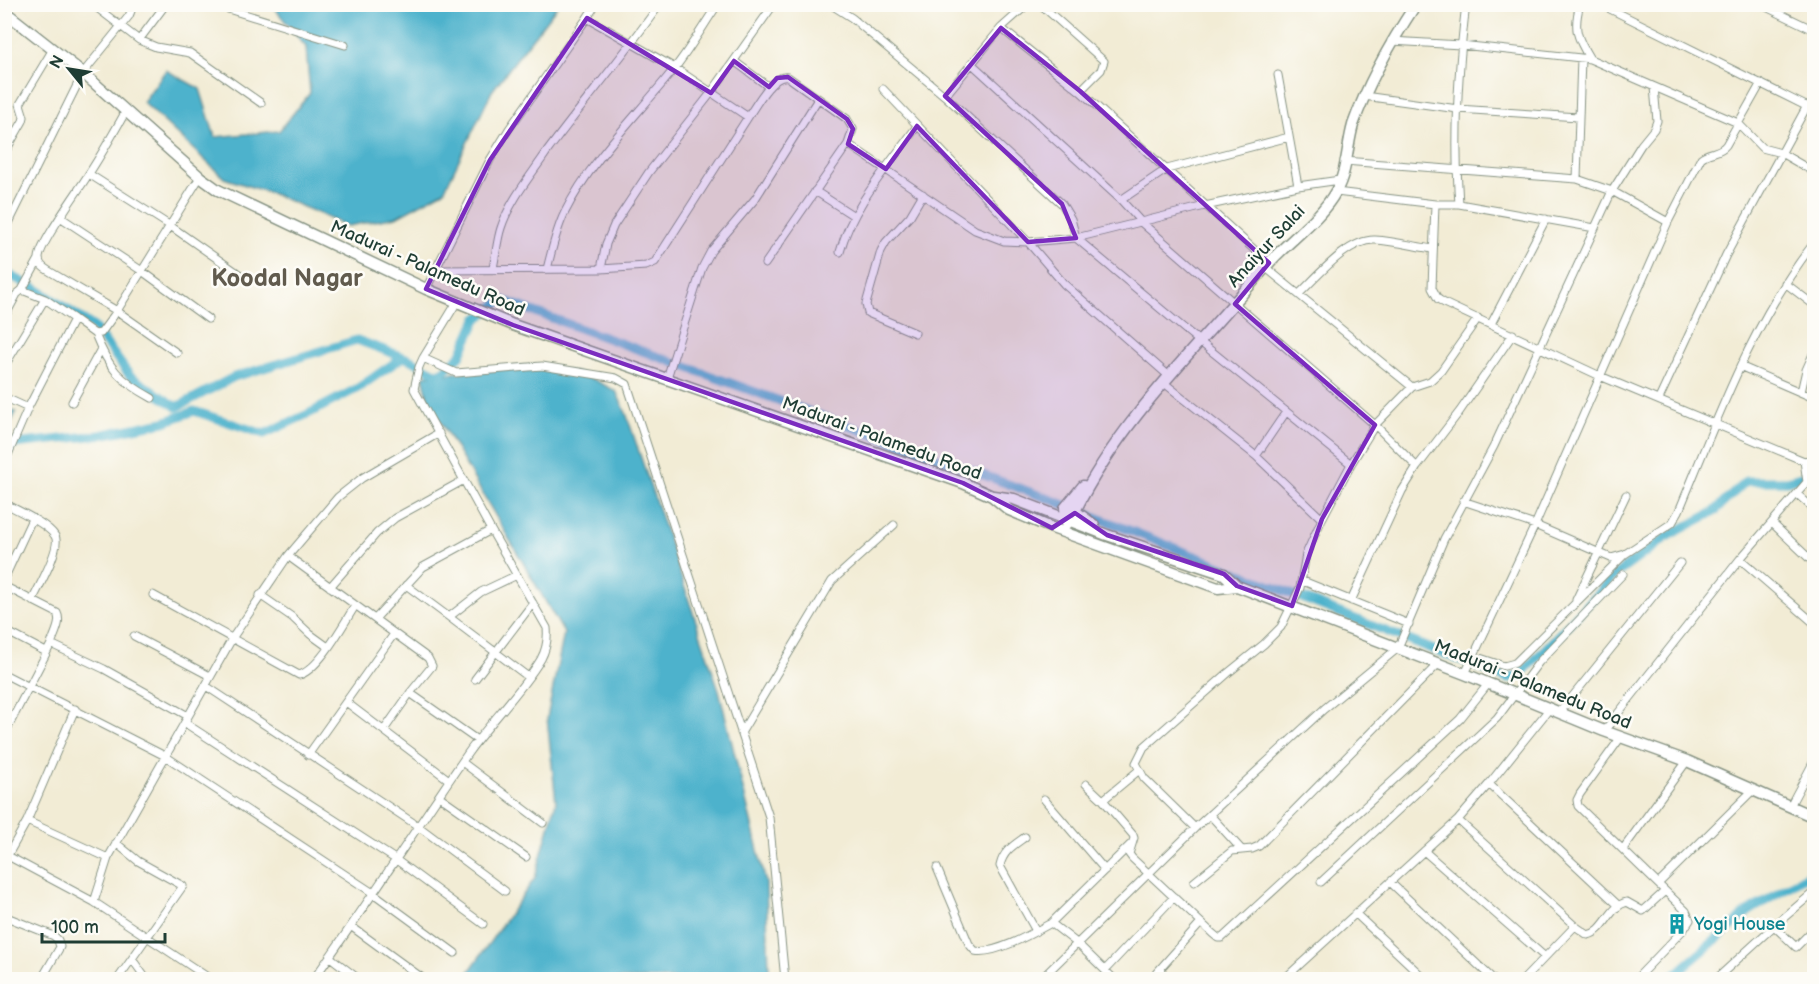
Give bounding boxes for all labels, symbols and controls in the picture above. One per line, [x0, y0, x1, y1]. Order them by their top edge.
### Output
north arrow [39, 39, 99, 99]
text: N [46, 52, 69, 72]
street label: Anaiyur Salai [1223, 201, 1310, 292]
street label: Madurai - Palamedu Road [327, 216, 528, 321]
district label: Koodal Nagar [211, 264, 363, 293]
street label: Madurai - Palamedu Road [779, 393, 984, 484]
street label: Madurai - Palamedu Road [1431, 635, 1634, 734]
scale bar [42, 906, 165, 944]
building icon: Yogi House [1665, 912, 1689, 936]
place label: Yogi House [1693, 914, 1786, 935]
text: 100 m [51, 917, 99, 938]

